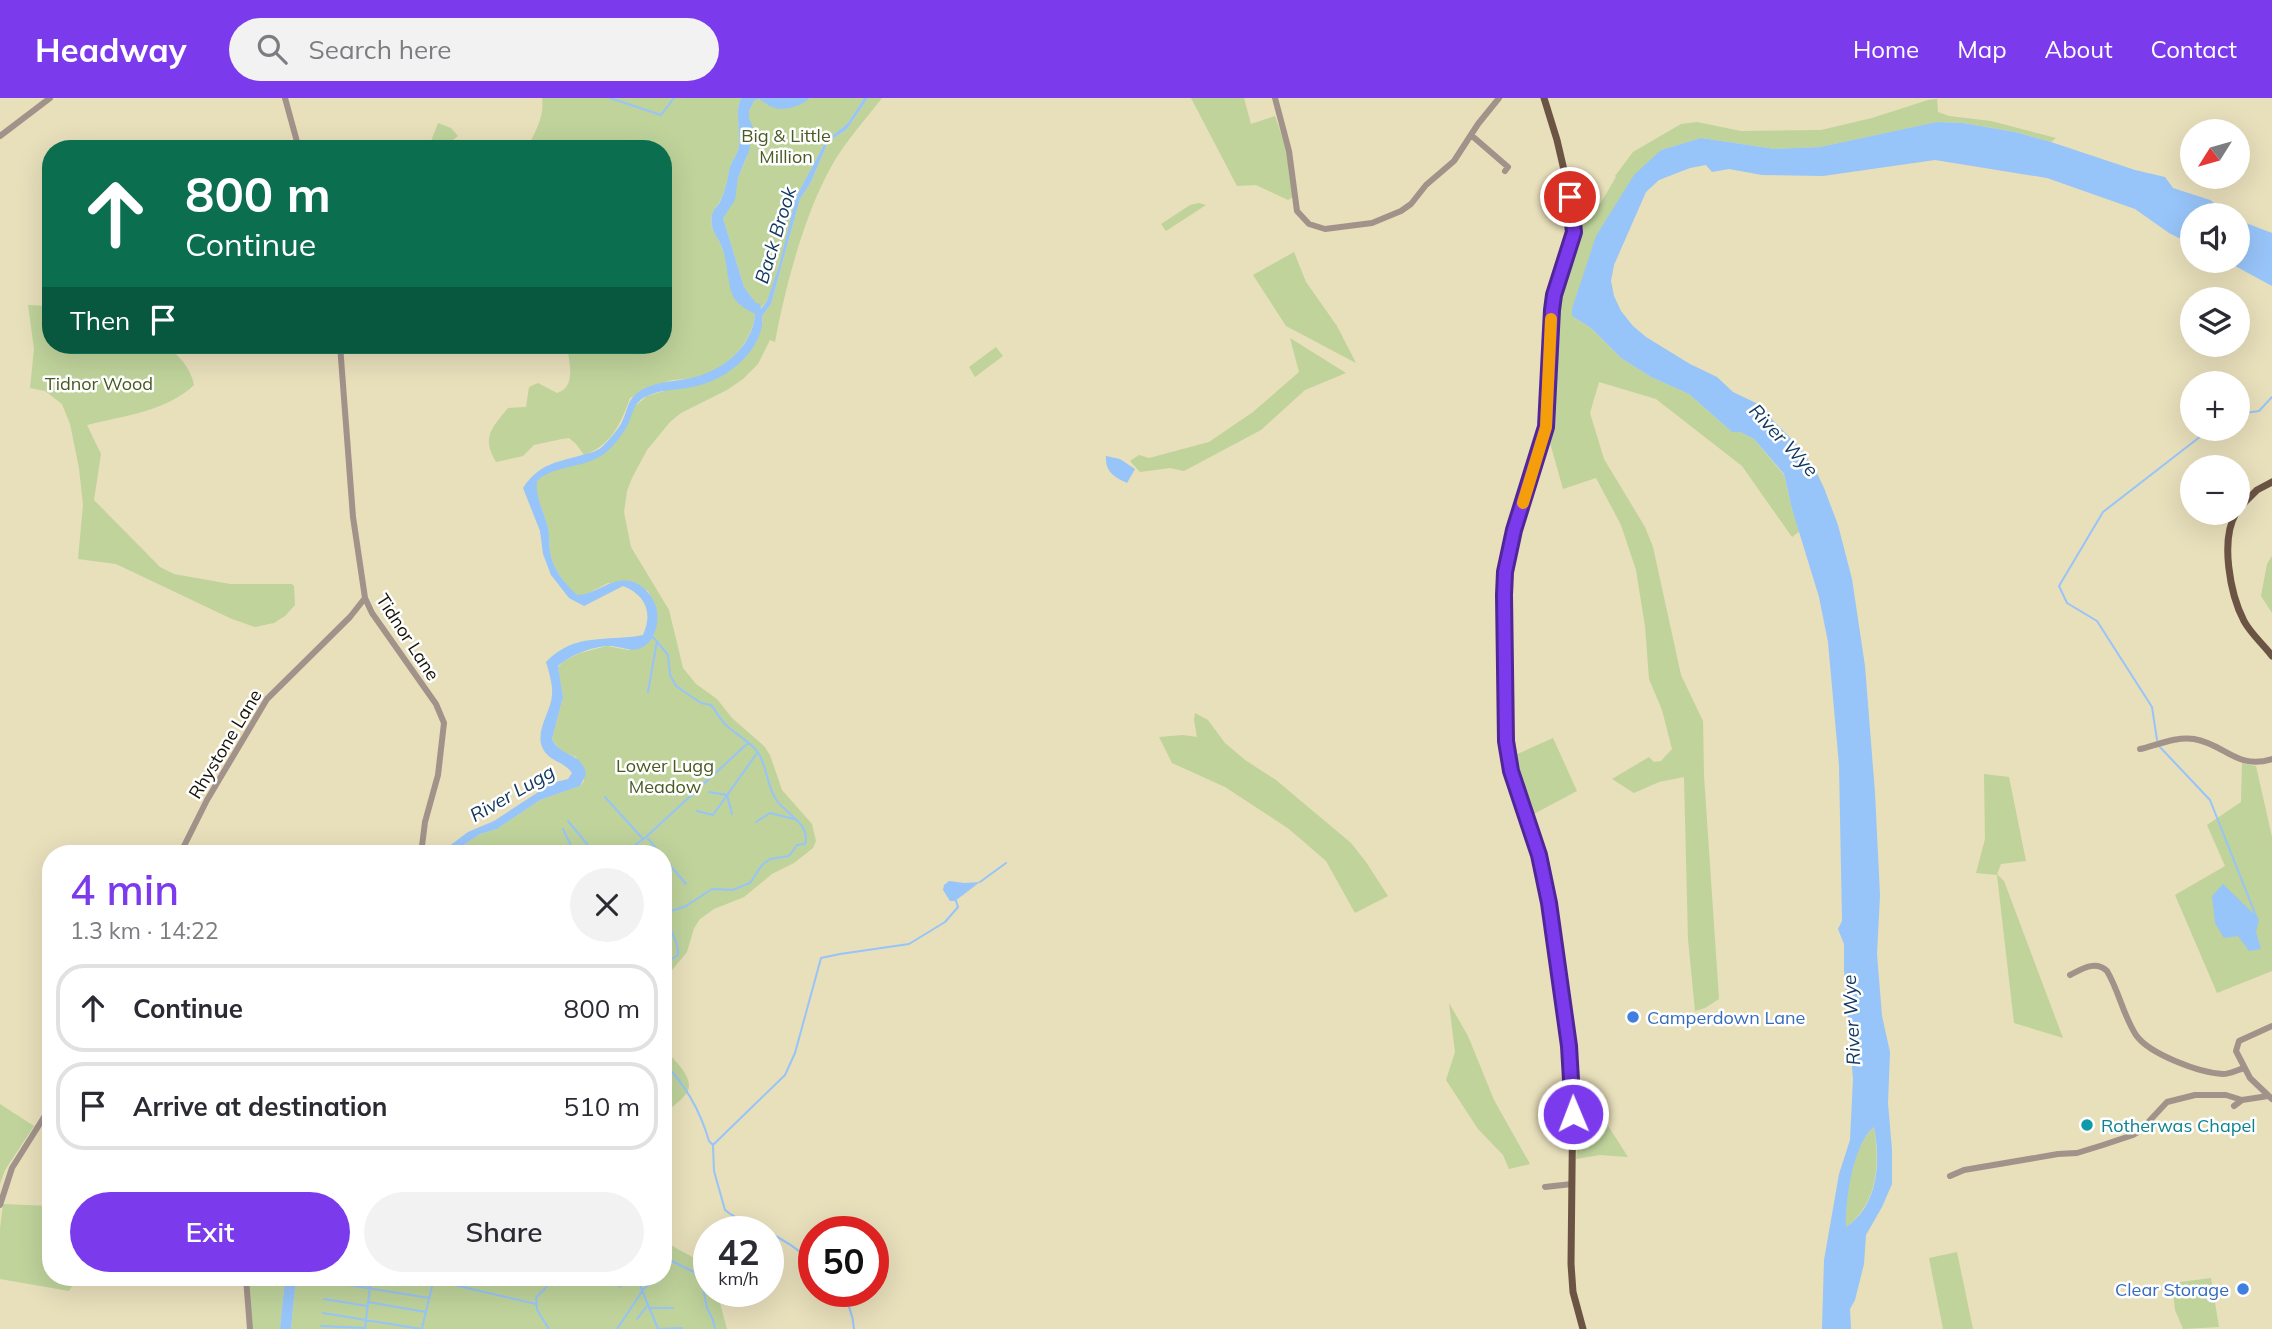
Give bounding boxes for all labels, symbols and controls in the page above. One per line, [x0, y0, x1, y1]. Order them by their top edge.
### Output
search box [229, 18, 719, 81]
text: Headway [35, 29, 187, 70]
icon: search [253, 30, 291, 68]
text: Search here [309, 33, 451, 66]
text: Home [1853, 34, 1919, 64]
text: Map [1957, 34, 2007, 64]
text: About [2045, 34, 2113, 64]
text: Contact [2151, 34, 2237, 64]
north arrow [2180, 119, 2250, 189]
map controls [2180, 119, 2250, 525]
park label: Big & Little Million [741, 124, 831, 168]
text: 800 m [185, 163, 331, 224]
pin [1540, 167, 1600, 227]
icon: ahead [70, 168, 161, 259]
icon: arrive [1551, 178, 1589, 216]
water label: Back Brook [749, 183, 801, 286]
button: sound [2180, 203, 2250, 273]
text: Continue [185, 224, 316, 264]
button: layers [2180, 287, 2250, 357]
icon: arrive [144, 301, 182, 339]
text: Then [70, 304, 130, 337]
button: + [2180, 371, 2250, 441]
park label: Tidnor Wood [45, 372, 153, 395]
water label: River Wye [1744, 399, 1824, 481]
button: − [2180, 455, 2250, 525]
street label: Tidnor Lane [371, 589, 445, 685]
street label: Rhystone Lane [183, 685, 267, 803]
park label: Lower Lugg Meadow [616, 754, 714, 798]
water label: River Lugg [465, 759, 559, 827]
text: 4 min [70, 863, 179, 916]
button: close [570, 868, 644, 942]
text: 1.3 km · 14:22 [70, 916, 219, 945]
water label: River Wye [1837, 974, 1865, 1066]
icon: ahead [74, 989, 112, 1027]
text: Continue [133, 992, 243, 1025]
text: 800 m [564, 992, 640, 1025]
place label: Camperdown Lane [1647, 1006, 1805, 1029]
marker: Camperdown Lane [1625, 1009, 1641, 1025]
position arrow [1536, 1077, 1610, 1151]
icon: arrive [74, 1087, 112, 1125]
text: Arrive at destination [133, 1090, 388, 1123]
text: 510 m [564, 1090, 640, 1123]
place label: Rotherwas Chapel [2101, 1114, 2256, 1137]
marker: Rotherwas Chapel [2079, 1117, 2095, 1133]
button: Exit [70, 1192, 350, 1272]
button: Share [364, 1192, 644, 1272]
speed limit sign: 50 [798, 1216, 889, 1307]
text: 42 [717, 1230, 760, 1274]
text: km/h [718, 1267, 759, 1290]
place label: Clear Storage [2115, 1278, 2229, 1301]
marker: Clear Storage [2235, 1281, 2251, 1297]

